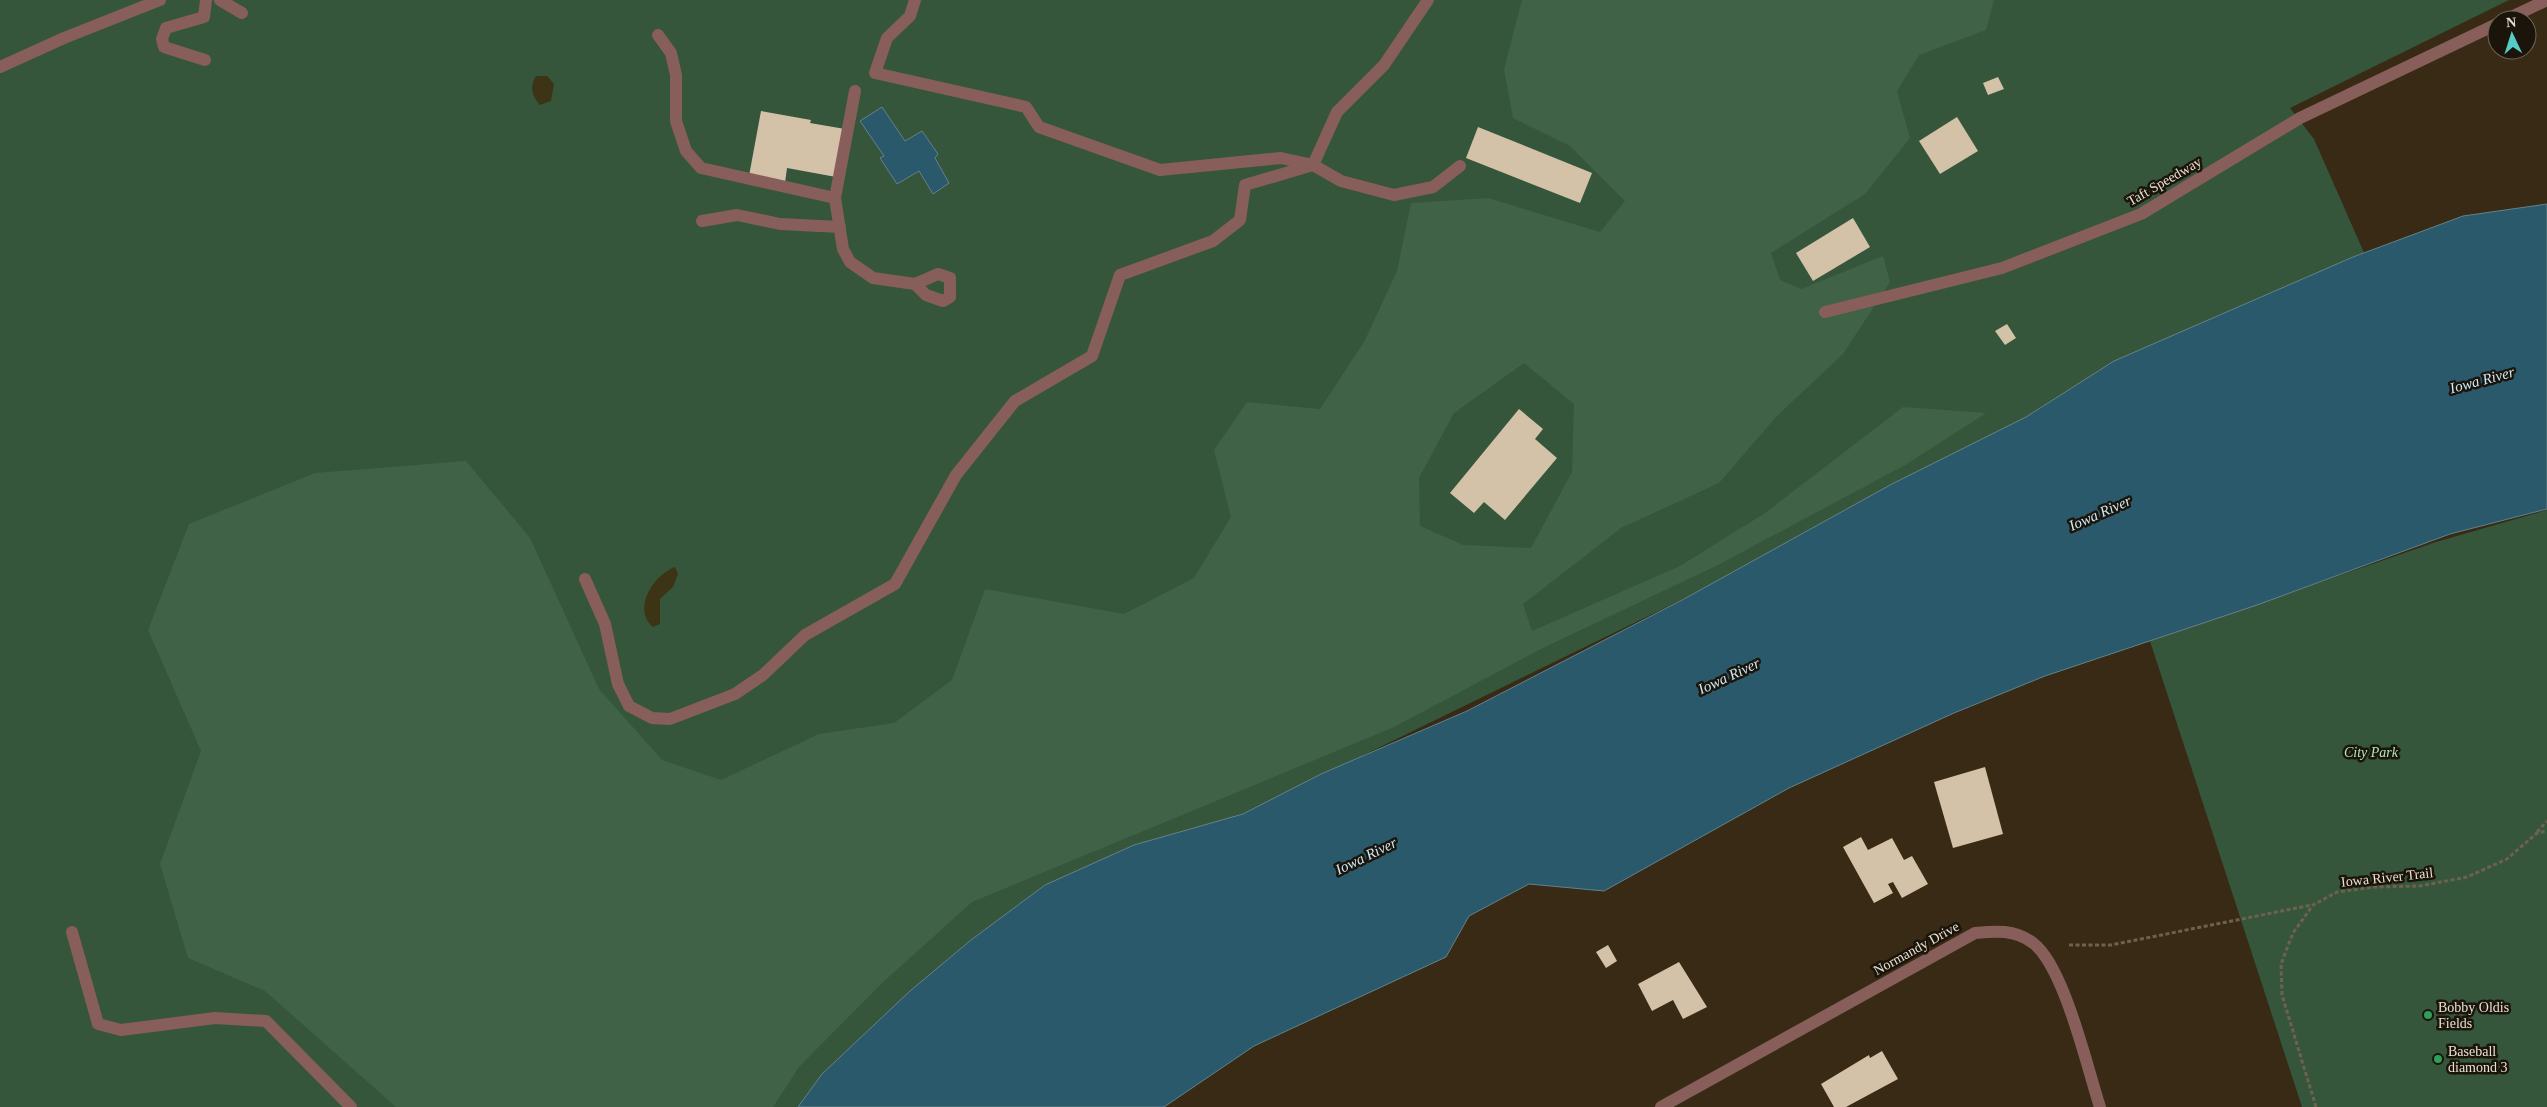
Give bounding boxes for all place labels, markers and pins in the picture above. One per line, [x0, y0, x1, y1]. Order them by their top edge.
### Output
place label: Bobby Oldis Fields [2438, 1000, 2509, 1031]
marker: Bobby Oldis Fields [2422, 1009, 2434, 1021]
place label: Baseball diamond 3 [2448, 1044, 2508, 1075]
marker: Baseball diamond 3 [2432, 1053, 2444, 1065]

